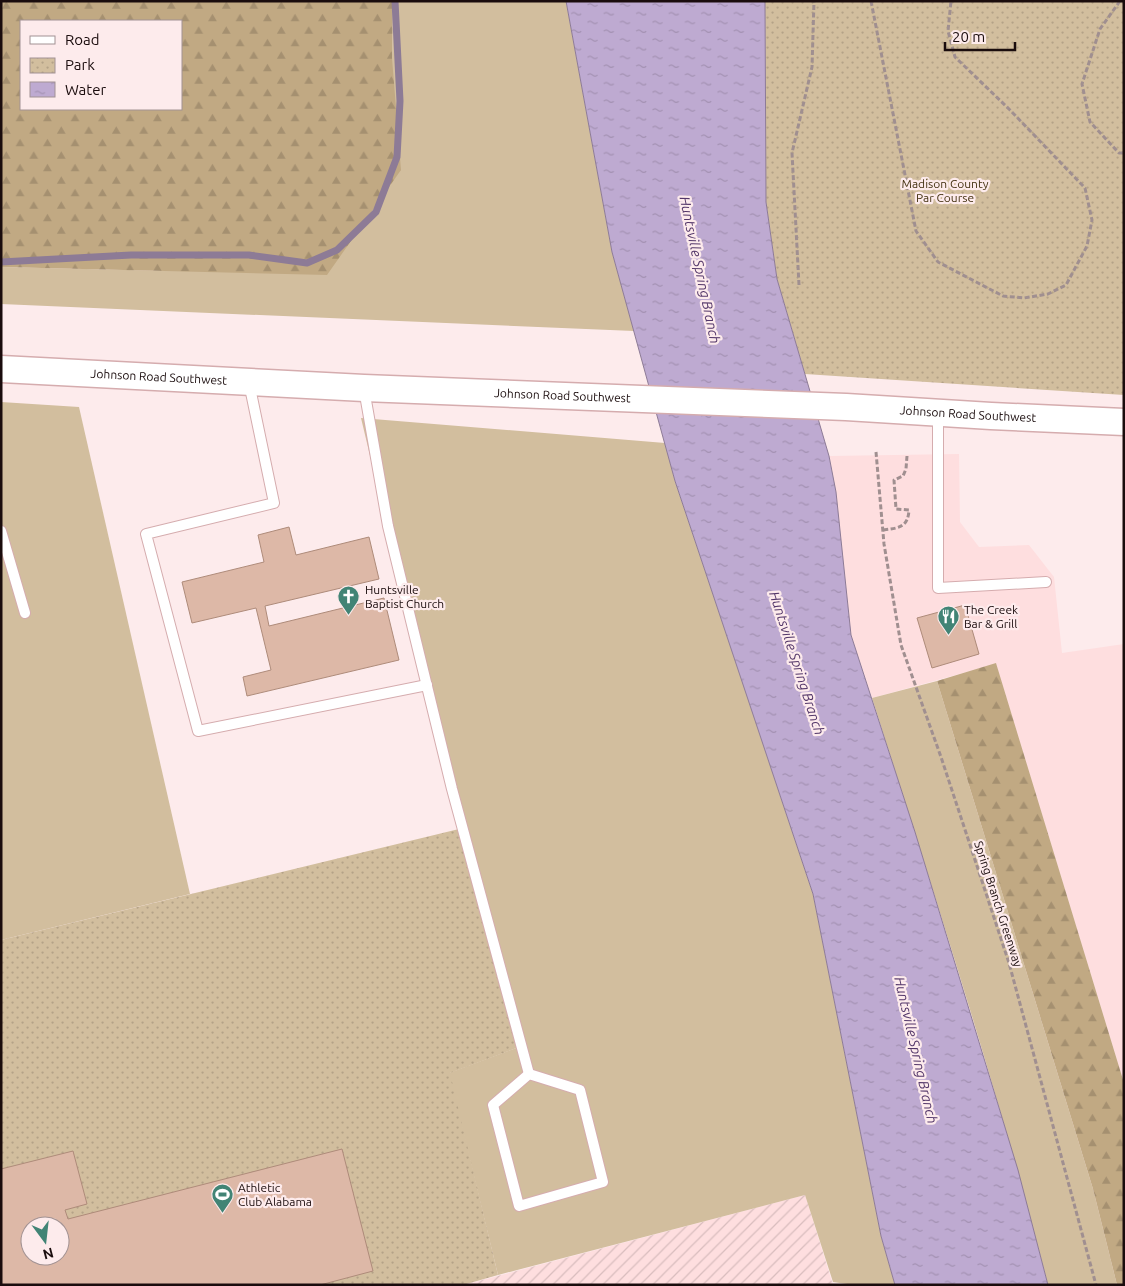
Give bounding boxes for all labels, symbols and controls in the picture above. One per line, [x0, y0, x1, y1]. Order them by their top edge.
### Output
legend [20, 20, 182, 110]
scale bar [945, 20, 1015, 52]
text: 20 m [952, 28, 985, 45]
text: Road [65, 31, 100, 48]
text: Park [65, 56, 95, 73]
text: Water [65, 81, 106, 98]
park label: Madison County Par Course [902, 177, 989, 204]
water label: Huntsville Spring Branch [677, 195, 723, 345]
street label: Johnson Road Southwest [90, 367, 228, 387]
street label: Johnson Road Southwest [494, 386, 631, 405]
street label: Johnson Road Southwest [899, 403, 1037, 424]
place label: Huntsville Baptist Church [365, 583, 444, 610]
church icon: Huntsville Baptist Church [337, 585, 361, 616]
water label: Huntsville Spring Branch [766, 589, 828, 737]
place label: The Creek Bar & Grill [964, 603, 1018, 630]
restaurant icon: The Creek Bar & Grill [936, 605, 960, 636]
street label: Spring Branch Greenway [972, 839, 1025, 969]
water label: Huntsville Spring Branch [891, 975, 941, 1125]
place label: Athletic Club Alabama [238, 1181, 312, 1208]
sports icon: Athletic Club Alabama [210, 1183, 234, 1214]
north arrow [20, 1216, 70, 1266]
text: N [41, 1244, 55, 1263]

